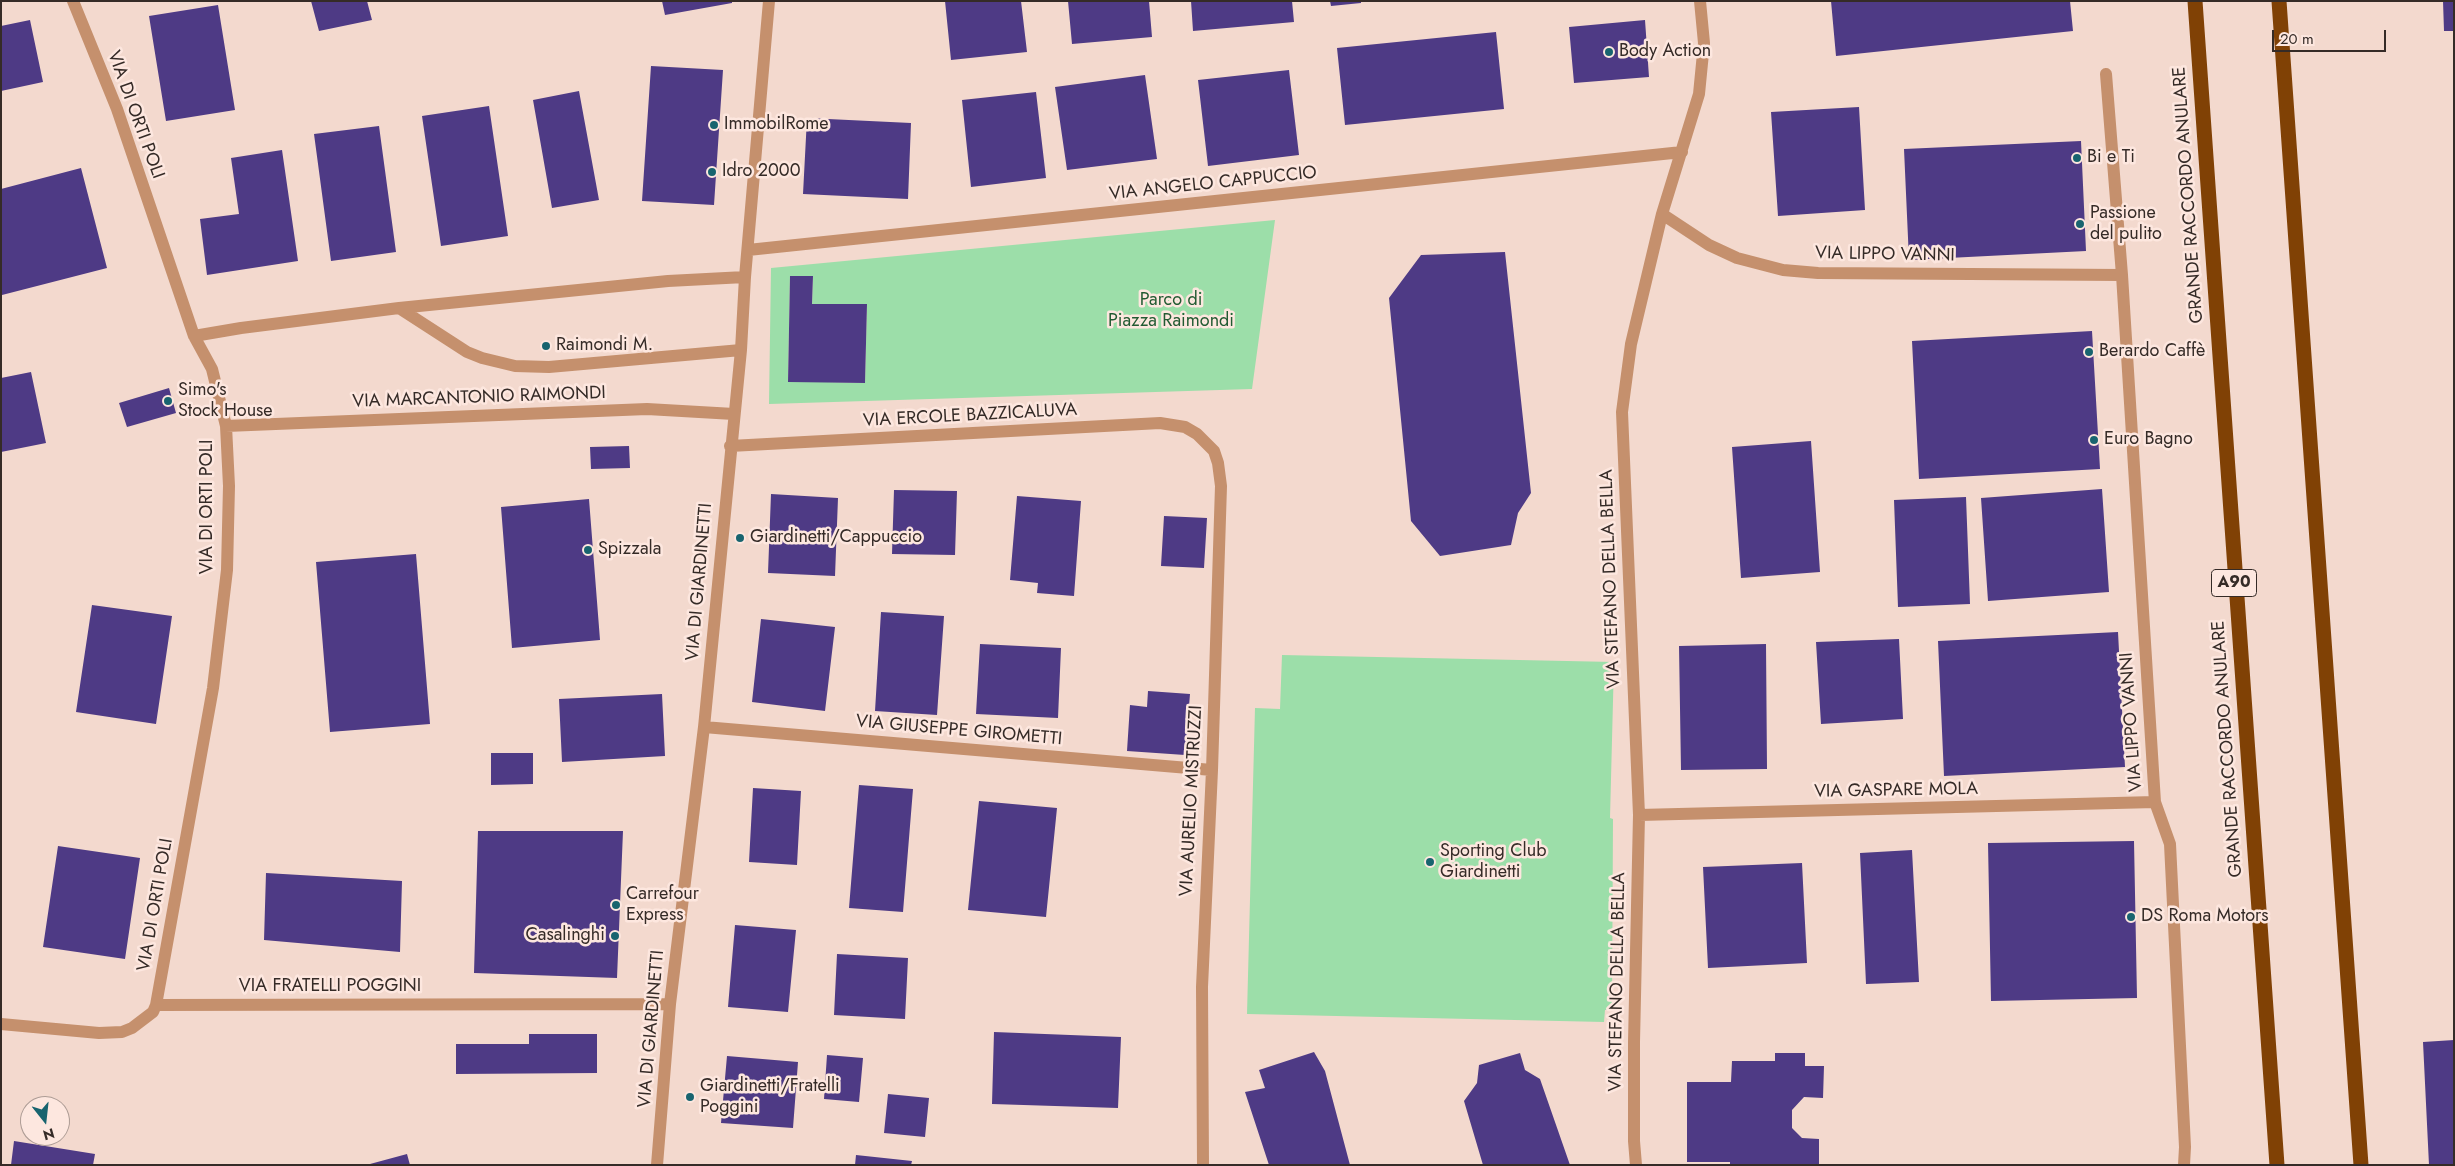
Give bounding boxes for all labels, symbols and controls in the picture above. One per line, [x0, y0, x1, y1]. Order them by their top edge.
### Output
scale bar [2275, 20, 2389, 52]
text: 20 m [2280, 28, 2314, 50]
place label: Body Action [1619, 41, 1711, 63]
marker: Body Action [1603, 46, 1615, 58]
street label: VIA DI ORTI POLI [102, 48, 168, 182]
street label: GRANDE RACCORDO ANULARE [2169, 66, 2209, 324]
place label: ImmobilRome [724, 114, 829, 136]
marker: ImmobilRome [708, 119, 720, 131]
place label: Bi e Ti [2087, 147, 2135, 169]
marker: Bi e Ti [2071, 152, 2083, 164]
place label: Idro 2000 [722, 161, 800, 183]
street label: VIA ANGELO CAPPUCCIO [1108, 162, 1318, 206]
marker: Idro 2000 [706, 166, 718, 178]
place label: Passione del pulito [2090, 203, 2162, 245]
marker: Passione del pulito [2074, 218, 2086, 230]
street label: VIA LIPPO VANNI [1815, 243, 1955, 267]
park label: Parco di Piazza Raimondi [1108, 290, 1234, 332]
place label: Raimondi M. [556, 335, 653, 357]
marker: Raimondi M. [540, 340, 552, 352]
place label: Berardo Caffè [2099, 341, 2205, 363]
marker: Berardo Caffè [2083, 346, 2095, 358]
place label: Simo's Stock House [178, 380, 273, 422]
street label: VIA MARCANTONIO RAIMONDI [352, 383, 606, 413]
marker: Simo's Stock House [162, 395, 174, 407]
street label: VIA ERCOLE BAZZICALUVA [862, 400, 1078, 432]
place label: Euro Bagno [2104, 429, 2193, 451]
marker: Euro Bagno [2088, 434, 2100, 446]
street label: VIA DI ORTI POLI [197, 440, 219, 574]
street label: VIA STEFANO DELLA BELLA [1596, 469, 1626, 689]
street label: VIA DI GIARDINETTI [682, 502, 718, 662]
place label: Giardinetti/Cappuccio [750, 527, 922, 549]
marker: Giardinetti/Cappuccio [734, 532, 746, 544]
place label: Spizzala [598, 539, 661, 561]
marker: Spizzala [582, 544, 594, 556]
road number: A90 [2212, 570, 2256, 596]
street label: GRANDE RACCORDO ANULARE [2208, 620, 2248, 878]
street label: VIA LIPPO VANNI [2116, 652, 2148, 792]
street label: VIA AURELIO MISTRUZZI [1176, 705, 1208, 897]
street label: VIA GIUSEPPE GIROMETTI [855, 711, 1063, 751]
street label: VIA GASPARE MOLA [1814, 779, 1978, 803]
street label: VIA DI ORTI POLI [134, 837, 178, 973]
place label: Sporting Club Giardinetti [1440, 841, 1546, 884]
marker: Sporting Club Giardinetti [1424, 856, 1436, 868]
street label: VIA STEFANO DELLA BELLA [1605, 872, 1631, 1092]
place label: Carrefour Express [626, 884, 699, 926]
marker: Carrefour Express [610, 899, 622, 911]
place label: DS Roma Motors [2141, 906, 2268, 928]
marker: DS Roma Motors [2125, 911, 2137, 923]
place label: Casalinghi [525, 925, 605, 947]
marker: Casalinghi [609, 930, 621, 942]
street label: VIA DI GIARDINETTI [634, 949, 670, 1109]
street label: VIA FRATELLI POGGINI [239, 976, 421, 998]
place label: Giardinetti/Fratelli Poggini [700, 1076, 840, 1118]
marker: Giardinetti/Fratelli Poggini [684, 1091, 696, 1103]
north arrow [20, 1096, 70, 1146]
text: N [41, 1123, 57, 1146]

